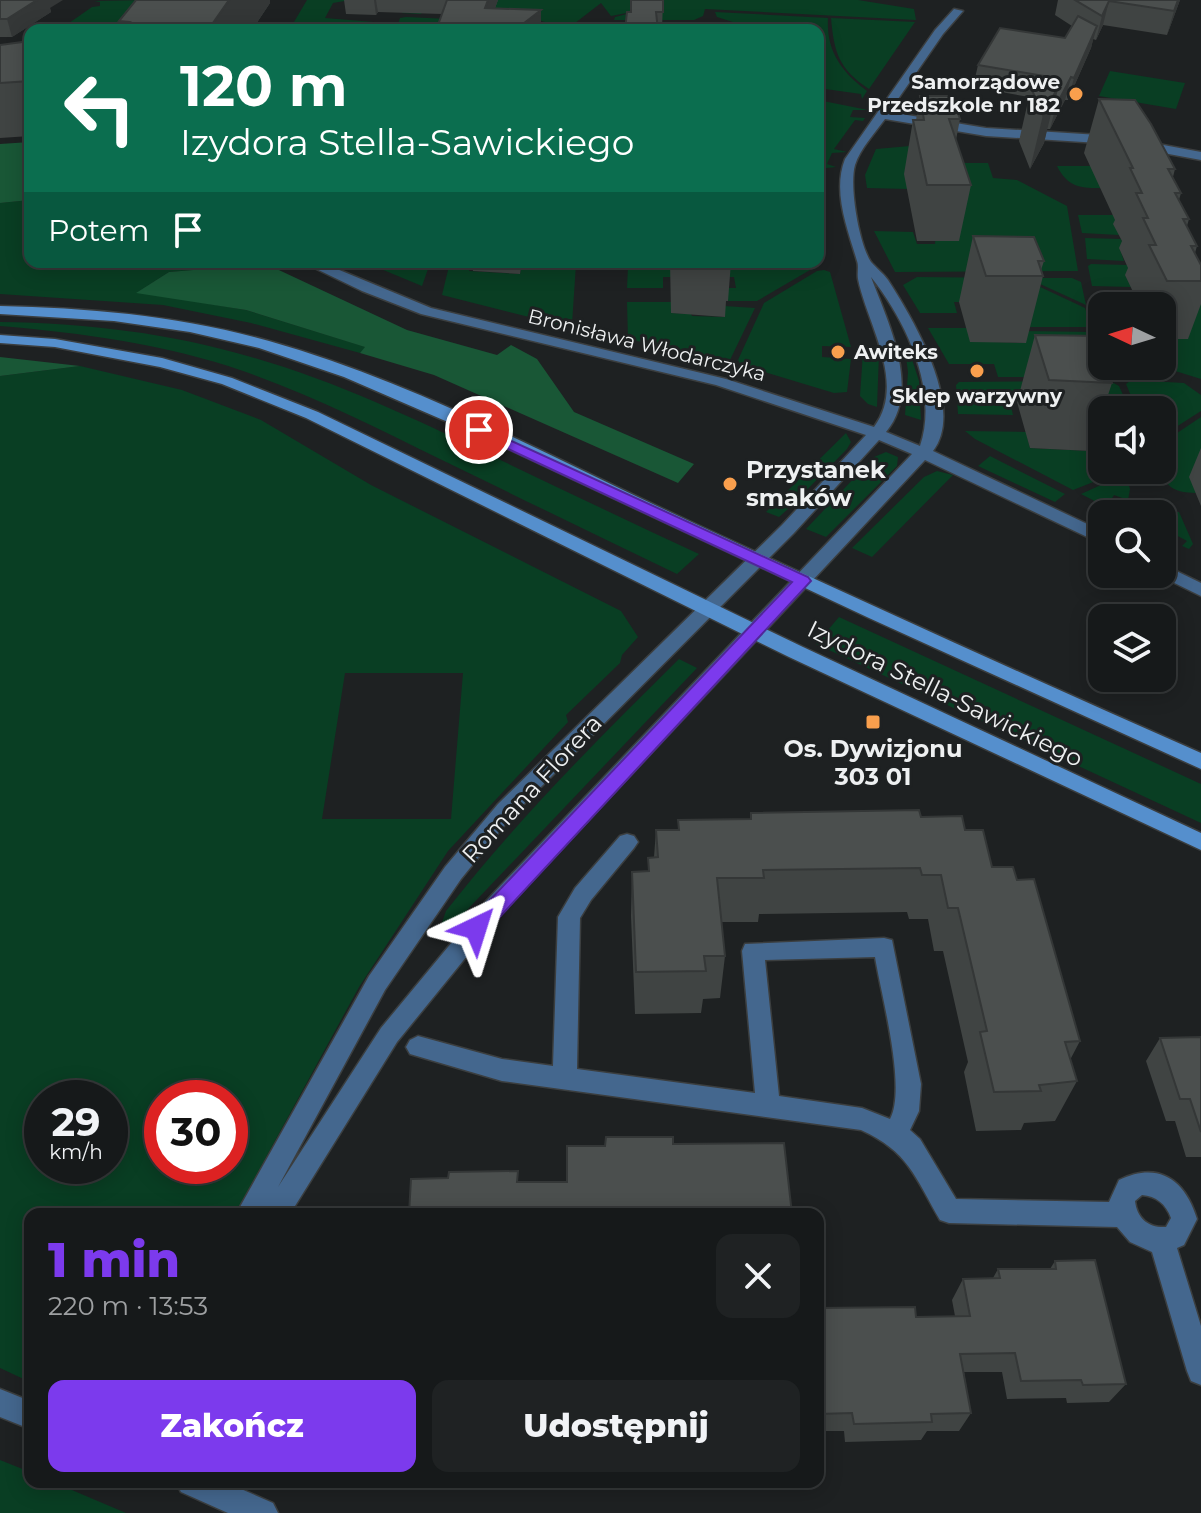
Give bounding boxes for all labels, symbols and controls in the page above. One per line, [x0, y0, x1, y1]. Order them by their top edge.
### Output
text: 120 m [180, 52, 348, 120]
icon: left [48, 56, 152, 160]
place label: Samorządowe Przedszkole nr 182 [867, 70, 1060, 117]
marker: Samorządowe Przedszkole nr 182 [1067, 85, 1085, 103]
text: Izydora Stella-Sawickiego [180, 120, 634, 164]
icon: arrive [166, 208, 210, 252]
text: Potem [48, 212, 150, 249]
north arrow [1088, 292, 1176, 380]
map controls [1088, 292, 1176, 692]
street label: Bronisława Włodarczyka [526, 304, 768, 386]
place label: Awiteks [853, 340, 938, 364]
marker: Awiteks [829, 343, 847, 361]
marker: Sklep warzywny [968, 362, 986, 380]
place label: Sklep warzywny [892, 384, 1063, 408]
pin [445, 396, 513, 464]
button: sound [1088, 396, 1176, 484]
icon: arrive [457, 408, 501, 452]
place label: Przystanek smaków [746, 455, 886, 512]
marker: Przystanek smaków [721, 475, 739, 493]
button: search [1088, 500, 1176, 588]
button: layers [1088, 604, 1176, 692]
street label: Izydora Stella-Sawickiego [803, 614, 1088, 773]
street label: Romana Florera [456, 709, 608, 869]
marker: Os. Dywizjonu 303 01 [864, 713, 882, 731]
place label: Os. Dywizjonu 303 01 [784, 734, 962, 791]
position arrow [434, 886, 518, 970]
speed limit sign: 30 [144, 1080, 248, 1184]
text: 29 [51, 1097, 101, 1146]
text: km/h [49, 1140, 103, 1164]
text: 1 min [48, 1231, 180, 1289]
button: close [716, 1234, 800, 1318]
text: 220 m · 13:53 [48, 1290, 208, 1322]
button: Zakończ [48, 1380, 416, 1472]
button: Udostępnij [432, 1380, 800, 1472]

